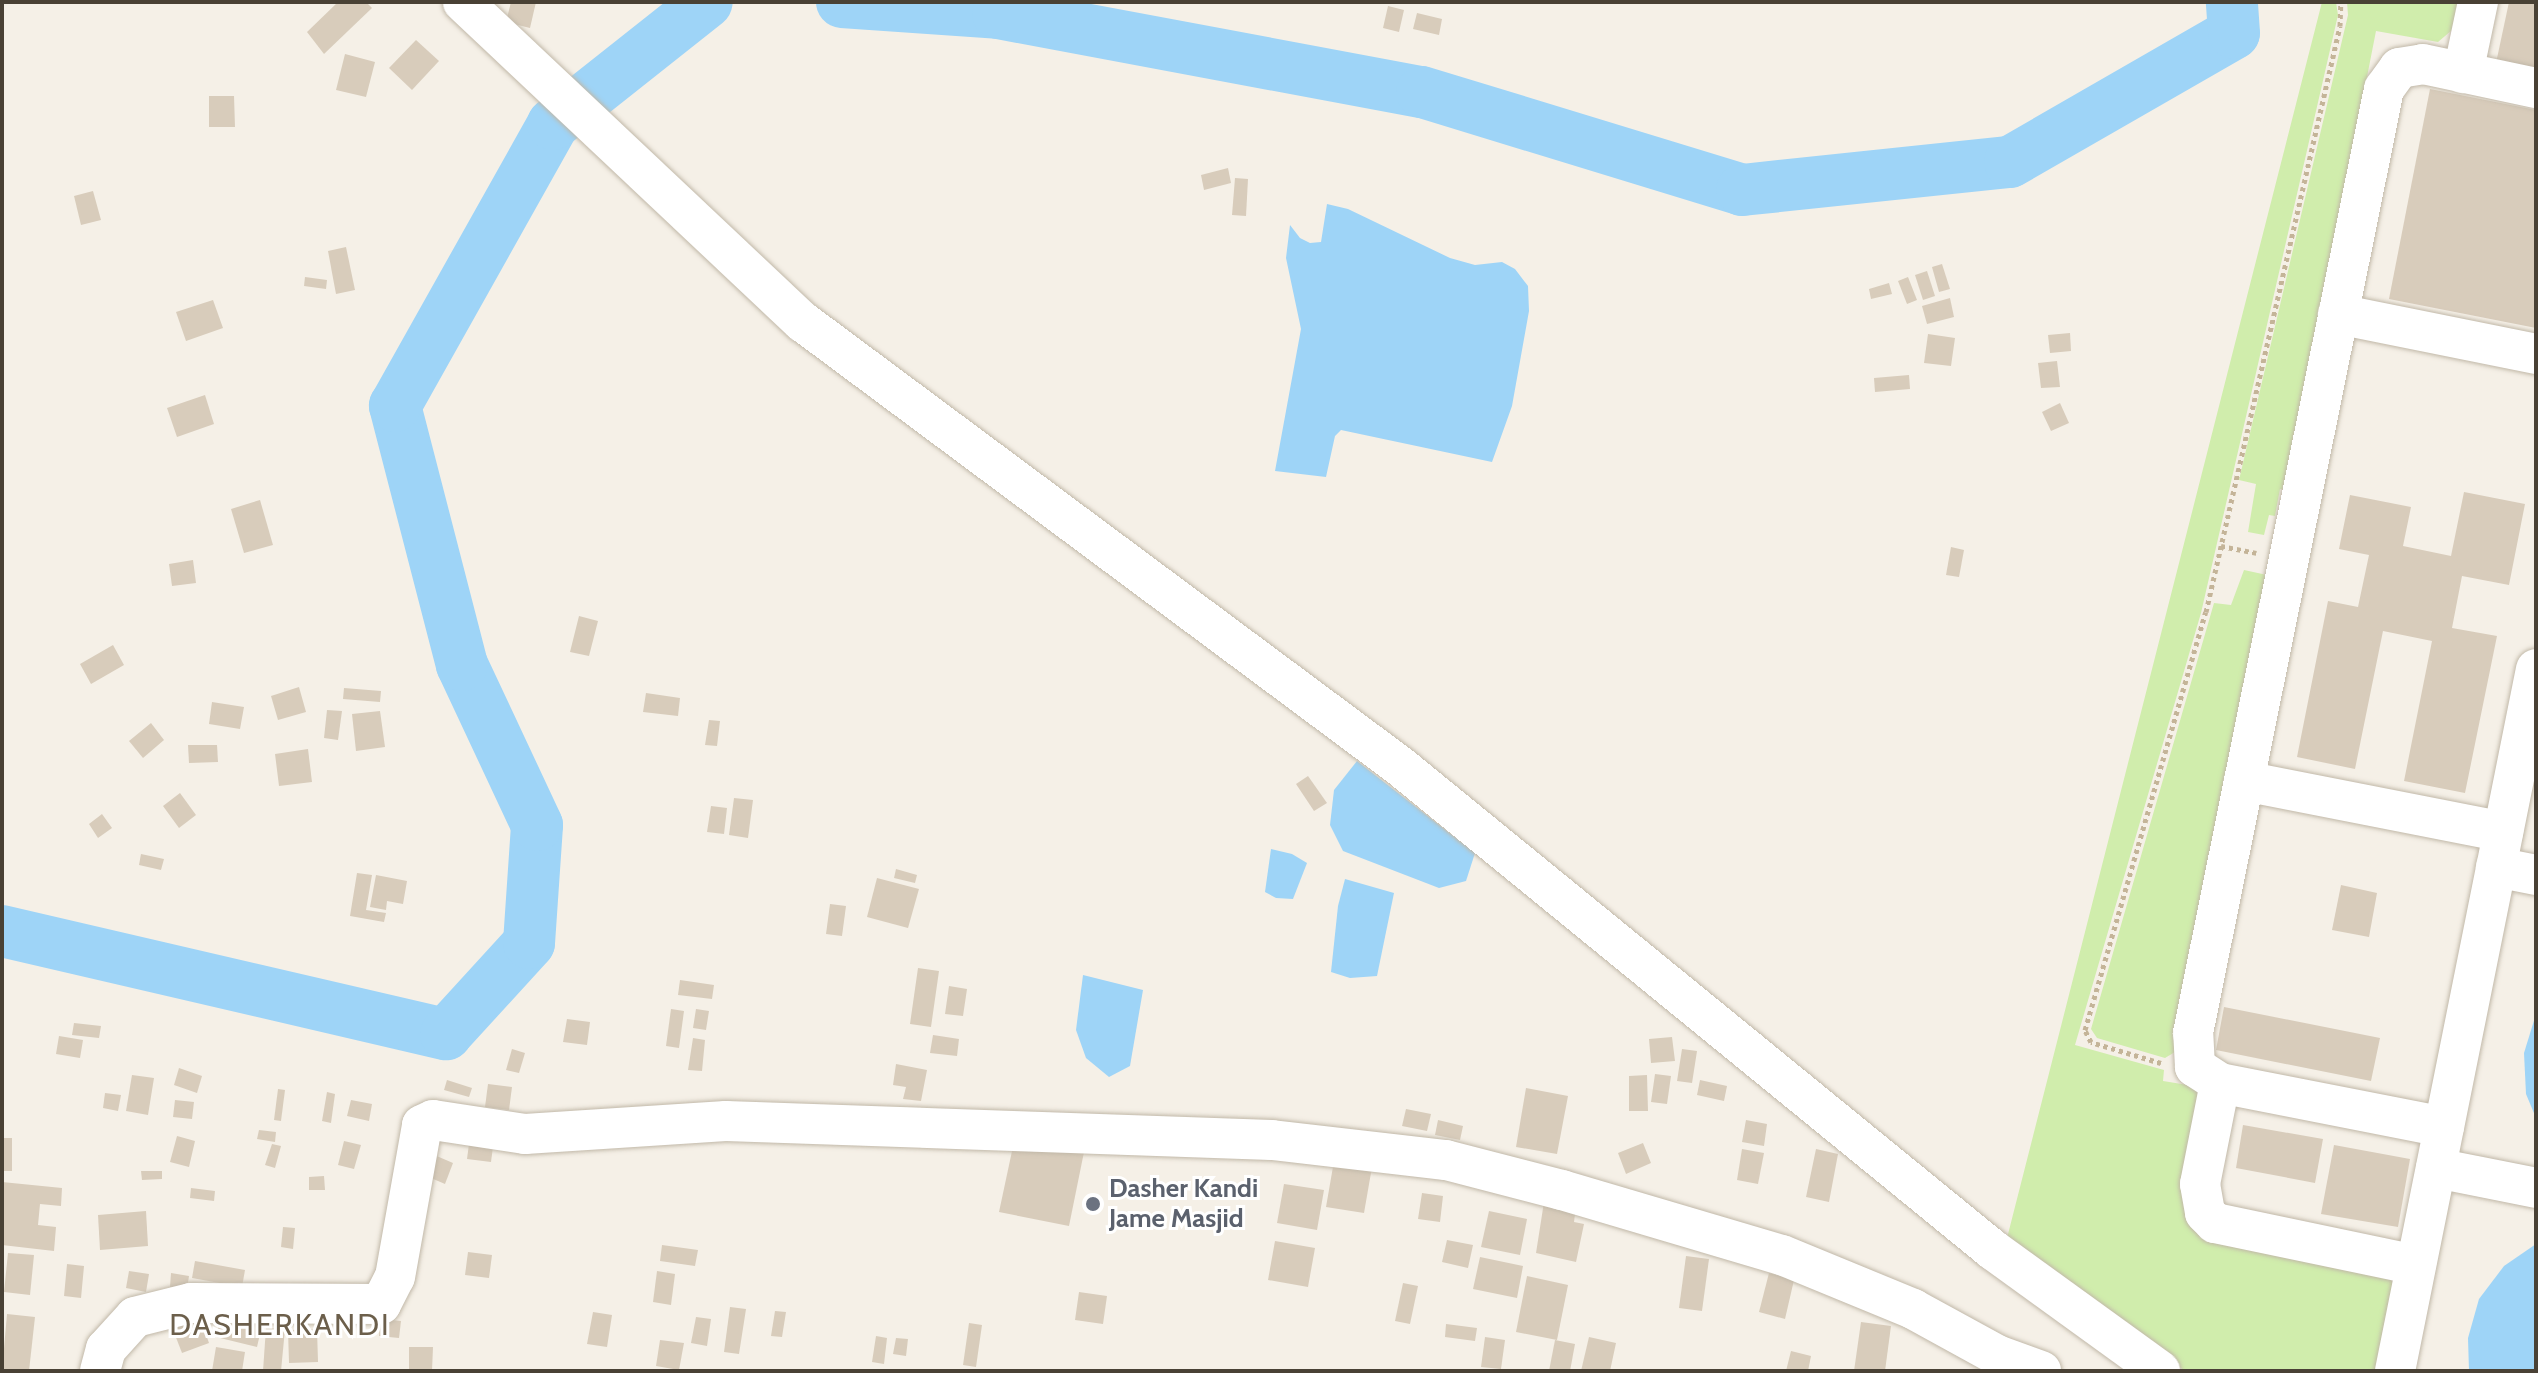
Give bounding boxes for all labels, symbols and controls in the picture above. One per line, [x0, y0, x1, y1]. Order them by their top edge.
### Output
place label: Dasher Kandi Jame Masjid [1109, 1173, 1258, 1234]
marker: Dasher Kandi Jame Masjid [1084, 1195, 1102, 1213]
district label: DASHERKANDI [169, 1307, 391, 1343]

